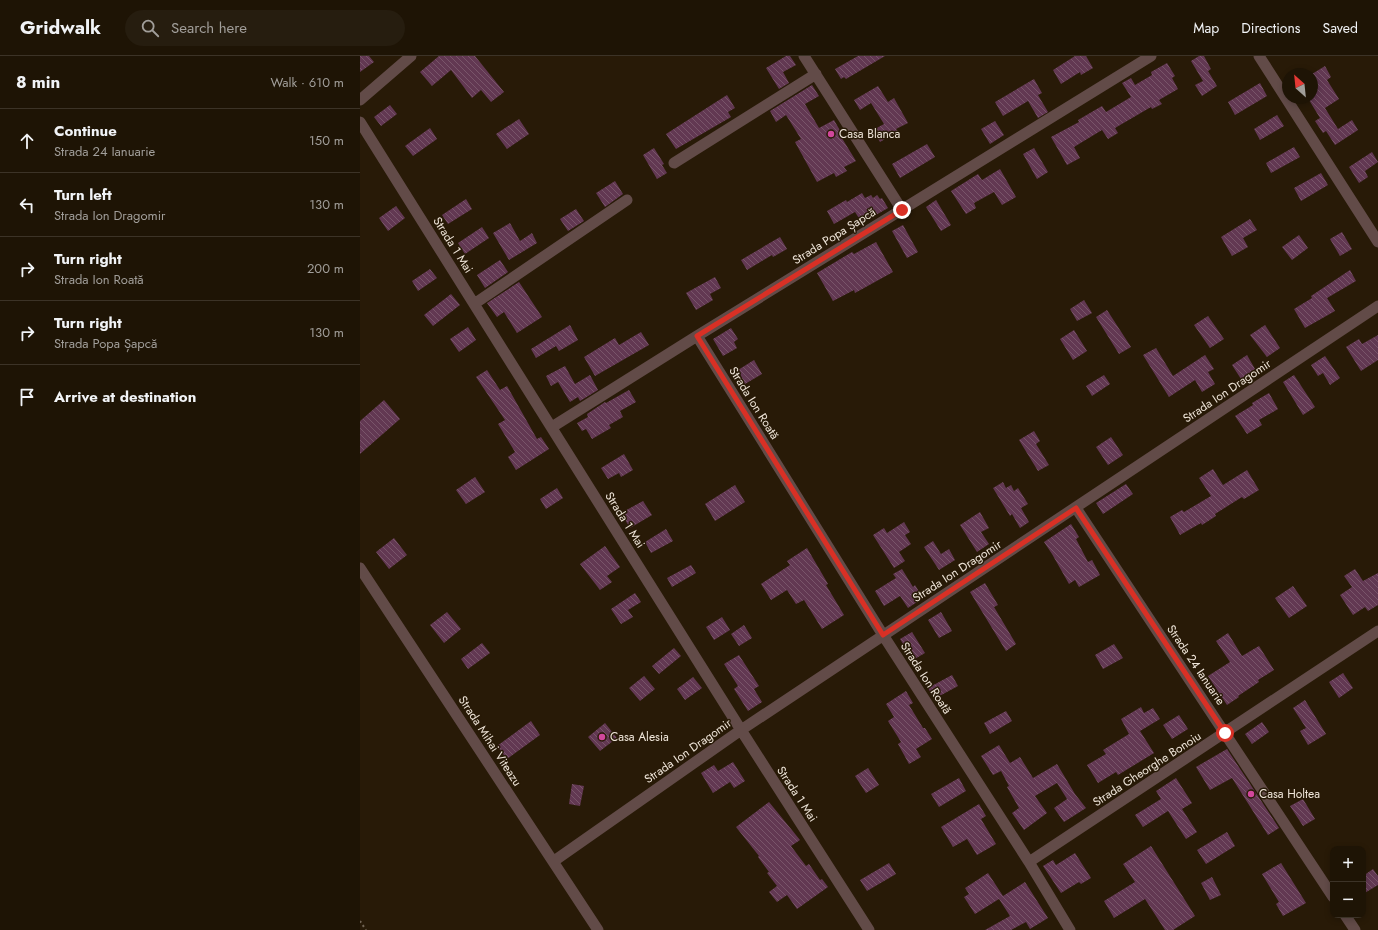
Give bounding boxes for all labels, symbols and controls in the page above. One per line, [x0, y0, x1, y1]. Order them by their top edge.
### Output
search box [125, 10, 405, 46]
text: Gridwalk [20, 14, 101, 41]
icon: search [139, 17, 161, 39]
text: Search here [171, 17, 247, 39]
text: Map [1193, 18, 1219, 38]
text: Directions [1241, 18, 1301, 38]
text: Saved [1323, 18, 1358, 38]
north arrow [1282, 68, 1318, 104]
text: 8 min [16, 70, 60, 94]
text: Walk · 610 m [271, 73, 344, 92]
text: Continue [54, 120, 117, 142]
place label: Casa Blanca [839, 125, 900, 143]
marker: Casa Blanca [826, 129, 836, 139]
icon: ahead [16, 130, 38, 152]
text: 150 m [309, 131, 344, 150]
text: Strada 24 Ianuarie [54, 142, 155, 161]
text: Turn left [54, 184, 112, 206]
icon: left [16, 194, 38, 216]
text: 130 m [309, 195, 344, 214]
route end [893, 201, 911, 219]
street label: Strada Popa Șapcă [789, 203, 879, 269]
text: Strada Ion Dragomir [54, 206, 166, 225]
street label: Strada 1 Mai [429, 213, 477, 277]
text: Turn right [54, 248, 122, 270]
icon: right [16, 258, 38, 280]
text: 200 m [307, 259, 344, 278]
text: Strada Ion Roată [54, 270, 144, 289]
text: Turn right [54, 312, 122, 334]
icon: right [16, 322, 38, 344]
text: 130 m [309, 323, 344, 342]
text: Strada Popa Șapcă [54, 334, 157, 353]
street label: Strada Ion Dragomir [1179, 354, 1275, 427]
street label: Strada Ion Roată [724, 363, 784, 443]
icon: arrive [16, 386, 38, 408]
text: Arrive at destination [54, 386, 196, 408]
street label: Strada 1 Mai [601, 488, 649, 552]
street label: Strada Ion Dragomir [909, 535, 1006, 607]
street label: Strada 24 Ianuarie [1162, 621, 1230, 709]
street label: Strada Ion Roată [896, 638, 956, 718]
street label: Strada Mihai Viteazu [454, 692, 526, 790]
street label: Strada Ion Dragomir [641, 714, 736, 788]
route start [1216, 724, 1234, 742]
street label: Strada Gheorghe Bonoiu [1089, 727, 1205, 811]
place label: Casa Alesia [610, 728, 669, 746]
marker: Casa Alesia [597, 732, 607, 742]
street label: Strada 1 Mai [772, 763, 822, 825]
place label: Casa Holtea [1259, 785, 1320, 803]
marker: Casa Holtea [1246, 789, 1256, 799]
map controls [1330, 846, 1366, 918]
button: + [1330, 846, 1366, 882]
button: − [1330, 882, 1366, 918]

